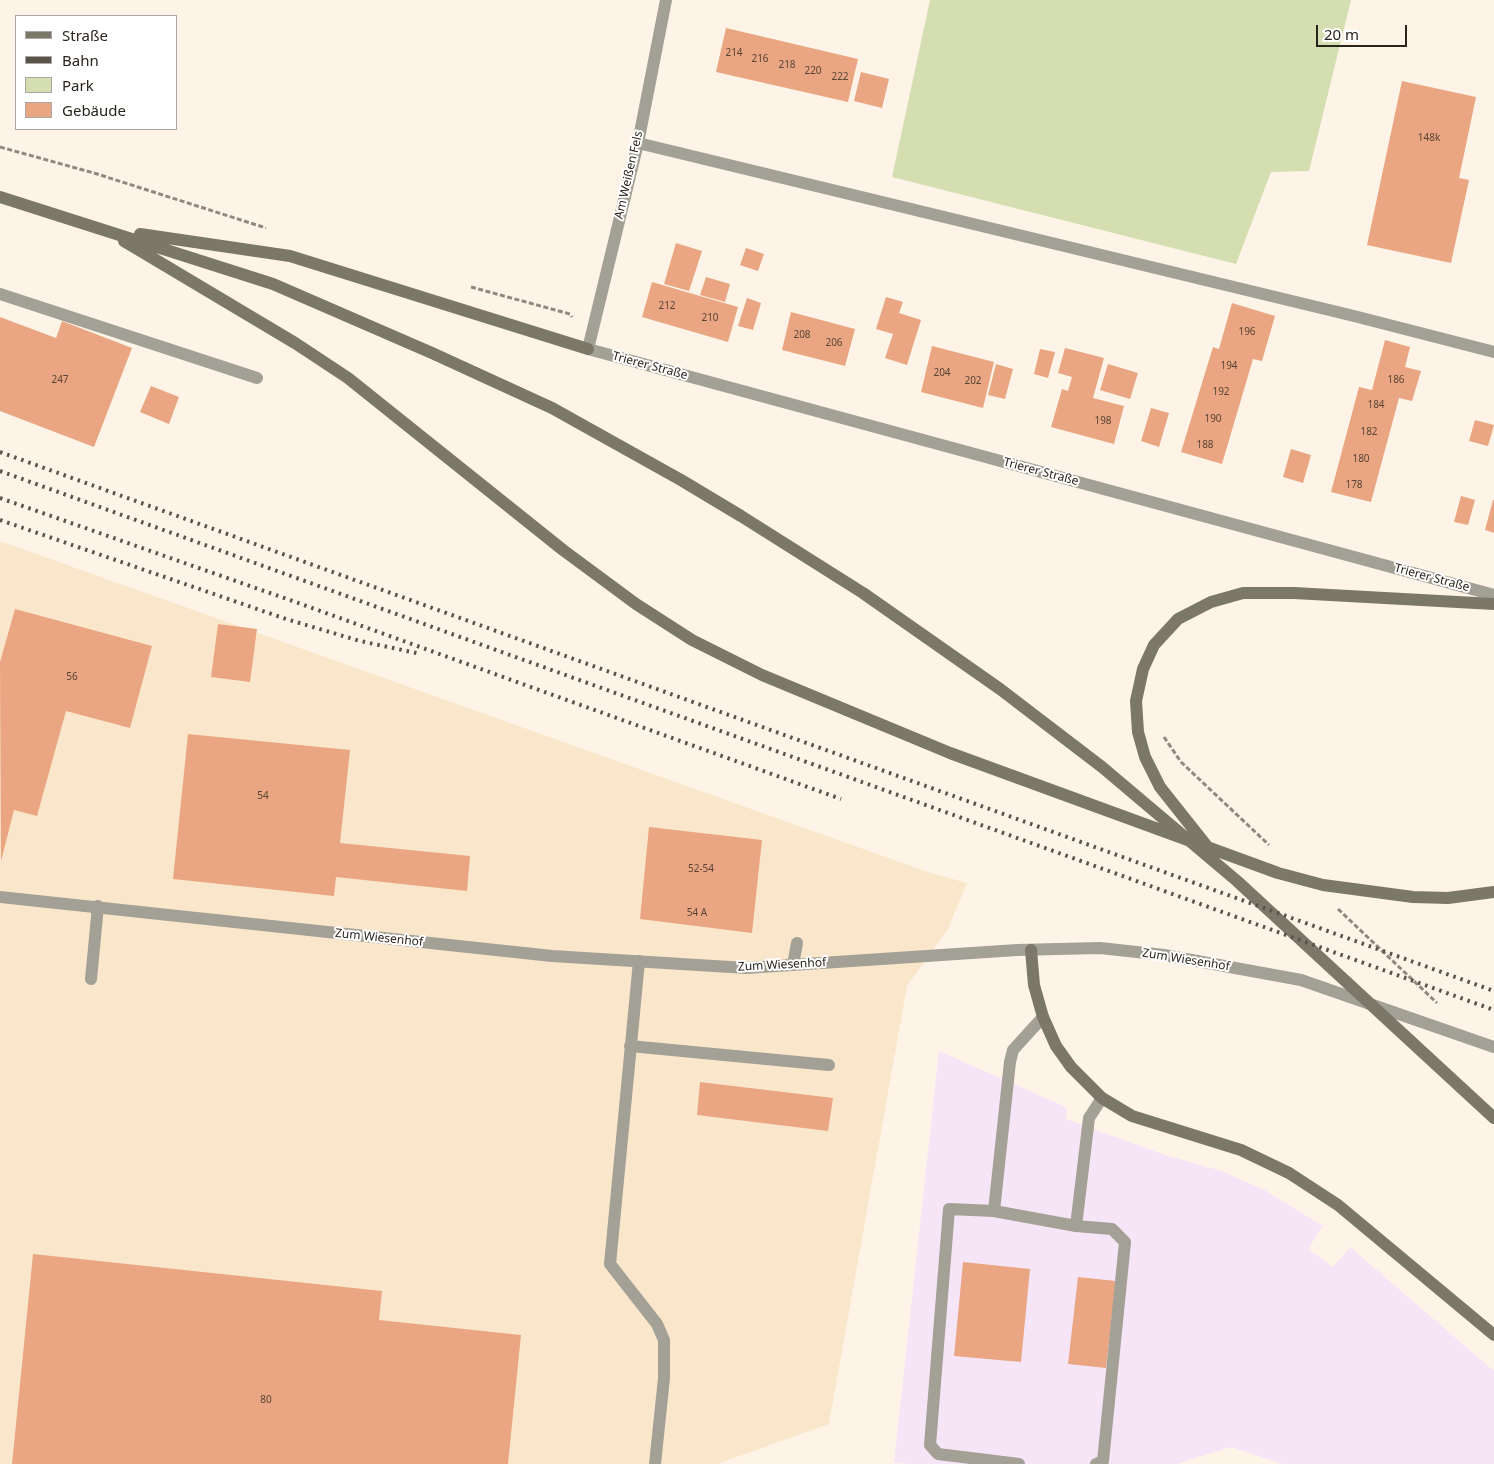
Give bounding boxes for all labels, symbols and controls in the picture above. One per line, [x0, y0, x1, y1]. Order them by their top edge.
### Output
legend [15, 15, 178, 130]
scale bar [1319, 15, 1410, 47]
text: 20 m [1324, 24, 1359, 44]
text: Straße [62, 25, 108, 45]
house number: 214 [725, 47, 743, 59]
text: Bahn [62, 50, 99, 70]
house number: 216 [751, 53, 769, 65]
house number: 218 [778, 59, 796, 71]
house number: 220 [804, 65, 822, 77]
house number: 222 [831, 71, 849, 83]
text: Park [62, 75, 94, 95]
text: Gebäude [62, 100, 126, 120]
street label: Am Weißen Fels [612, 130, 646, 220]
house number: 148k [1418, 132, 1440, 144]
house number: 212 [658, 300, 676, 312]
house number: 210 [701, 312, 719, 324]
house number: 196 [1238, 326, 1256, 338]
house number: 208 [793, 329, 811, 341]
house number: 206 [825, 337, 843, 349]
street label: Trierer Straße [611, 349, 689, 383]
house number: 194 [1220, 360, 1238, 372]
house number: 204 [933, 367, 951, 379]
house number: 247 [51, 374, 69, 386]
house number: 186 [1387, 374, 1405, 386]
house number: 202 [964, 375, 982, 387]
house number: 192 [1212, 386, 1230, 398]
house number: 184 [1367, 399, 1385, 411]
house number: 190 [1204, 413, 1222, 425]
house number: 198 [1094, 415, 1112, 427]
house number: 182 [1360, 426, 1378, 438]
house number: 188 [1196, 439, 1214, 451]
house number: 180 [1352, 453, 1370, 465]
street label: Trierer Straße [1002, 455, 1080, 489]
house number: 178 [1345, 479, 1363, 491]
street label: Trierer Straße [1393, 561, 1471, 595]
house number: 56 [66, 671, 78, 683]
house number: 54 [257, 790, 269, 802]
house number: 52-54 [688, 863, 714, 875]
house number: 54 A [687, 907, 707, 919]
street label: Zum Wiesenhof [334, 926, 424, 950]
street label: Zum Wiesenhof [1141, 946, 1231, 974]
street label: Zum Wiesenhof [737, 955, 827, 975]
house number: 80 [260, 1394, 272, 1406]

